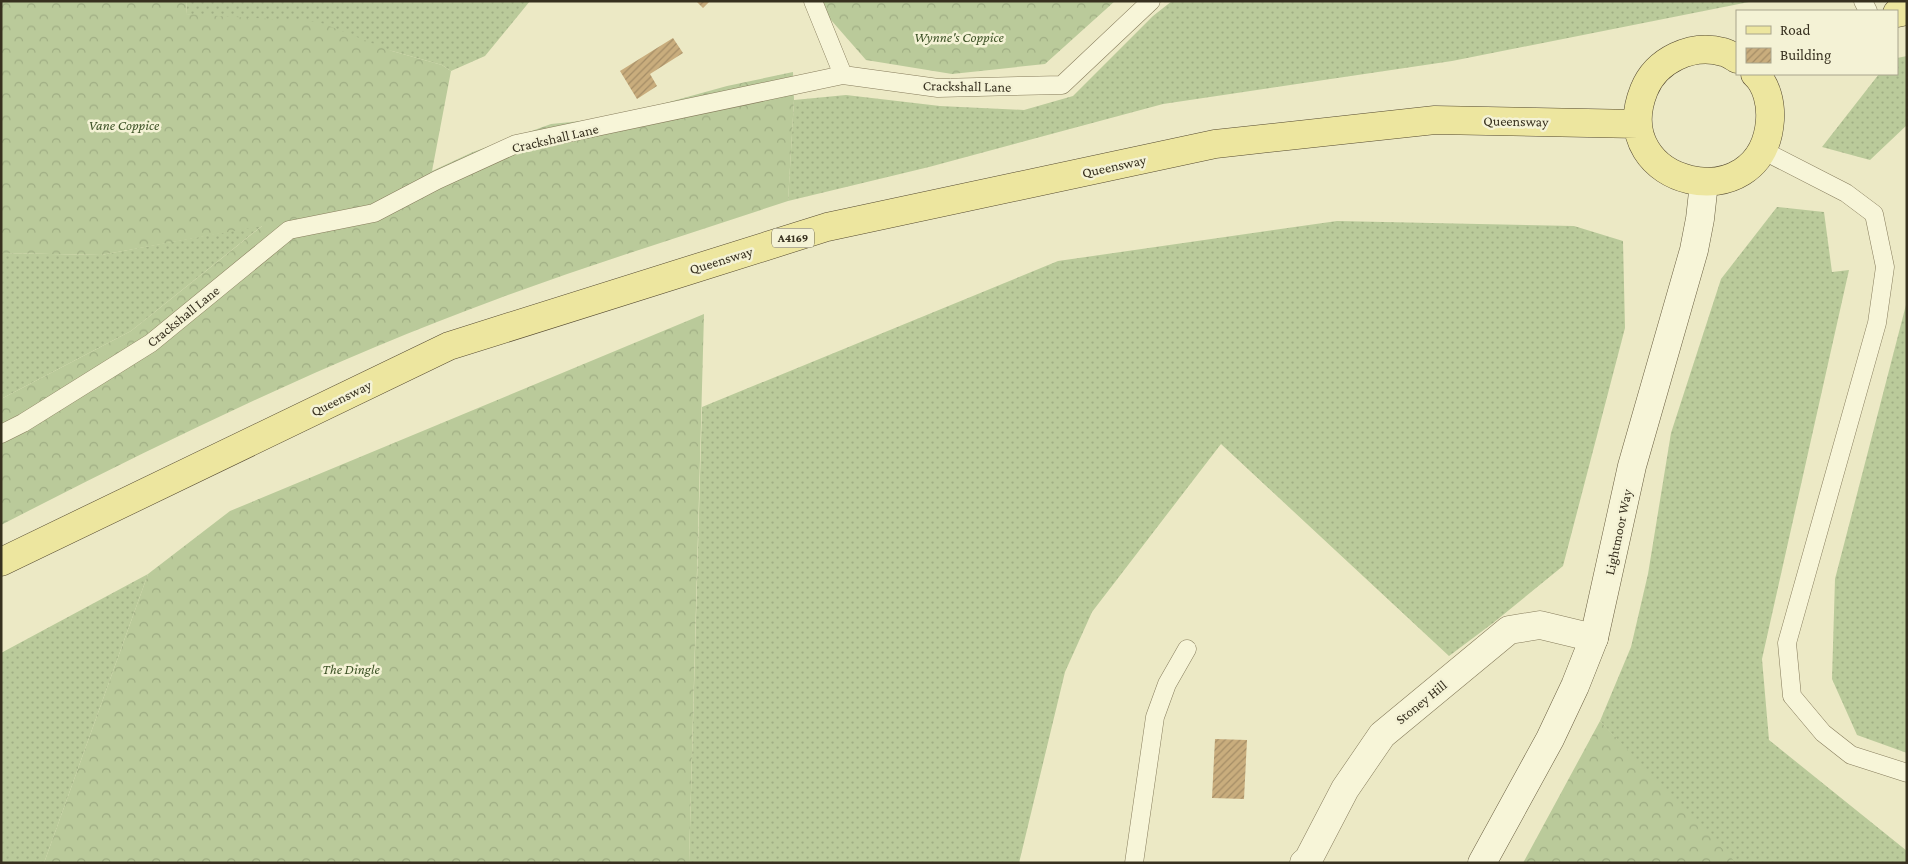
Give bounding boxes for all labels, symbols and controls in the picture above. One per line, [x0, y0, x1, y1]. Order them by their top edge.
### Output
legend [1736, 10, 1898, 75]
text: Road [1780, 22, 1811, 38]
park label: Wynne's Coppice [914, 29, 1004, 45]
text: Building [1780, 47, 1831, 64]
street label: Crackshall Lane [923, 77, 1011, 95]
street label: Queensway [1483, 112, 1549, 130]
park label: Vane Coppice [89, 117, 160, 133]
street label: Crackshall Lane [510, 120, 600, 156]
street label: Queensway [1080, 151, 1148, 181]
road number: A4169 [772, 228, 814, 248]
street label: Queensway [688, 243, 755, 277]
street label: Crackshall Lane [144, 282, 222, 350]
street label: Queensway [308, 376, 374, 419]
street label: Lightmoor Way [1601, 487, 1635, 576]
park label: The Dingle [322, 661, 380, 677]
street label: Stoney Hill [1392, 676, 1450, 727]

